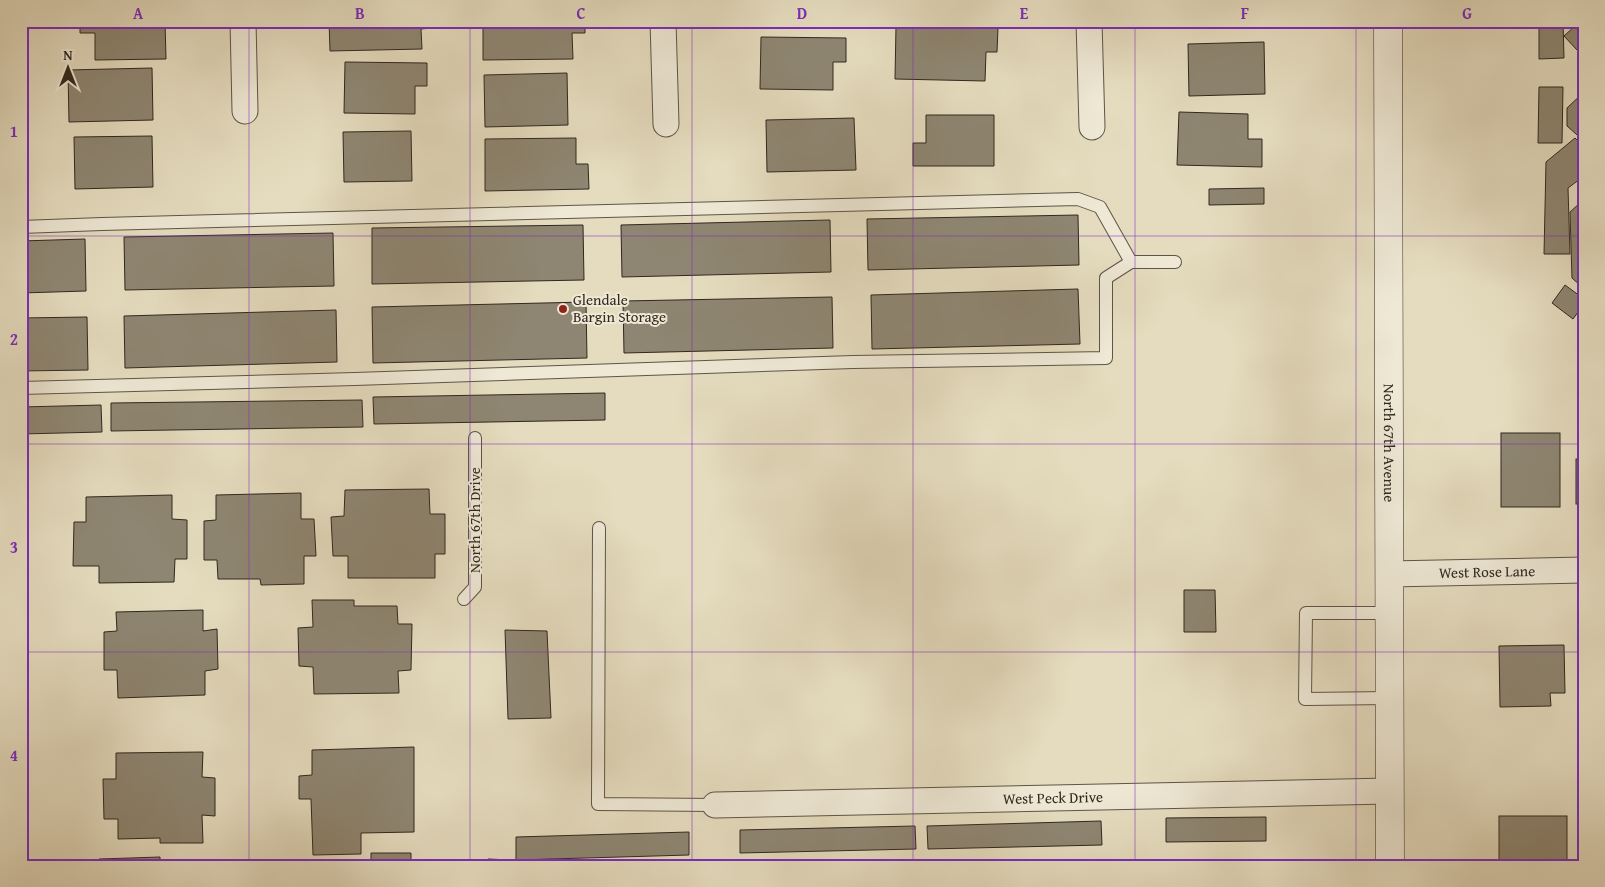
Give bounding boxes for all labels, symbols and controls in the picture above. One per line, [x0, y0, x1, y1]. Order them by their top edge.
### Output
text: A [133, 1, 144, 25]
text: B [355, 1, 365, 25]
text: C [576, 1, 586, 25]
text: D [797, 1, 807, 25]
text: E [1020, 1, 1029, 25]
text: F [1241, 1, 1249, 25]
text: G [1462, 1, 1472, 25]
north arrow [42, 42, 92, 92]
text: N [63, 45, 73, 65]
text: 1 [10, 119, 18, 143]
place label: Glendale Bargin Storage [573, 289, 666, 327]
marker: Glendale Bargin Storage [557, 303, 569, 315]
text: 2 [10, 327, 18, 351]
street label: North 67th Avenue [1379, 384, 1400, 502]
street label: North 67th Drive [464, 467, 485, 573]
text: 3 [10, 535, 18, 559]
street label: West Rose Lane [1439, 560, 1535, 583]
text: 4 [10, 743, 18, 767]
street label: West Peck Drive [1003, 786, 1103, 809]

